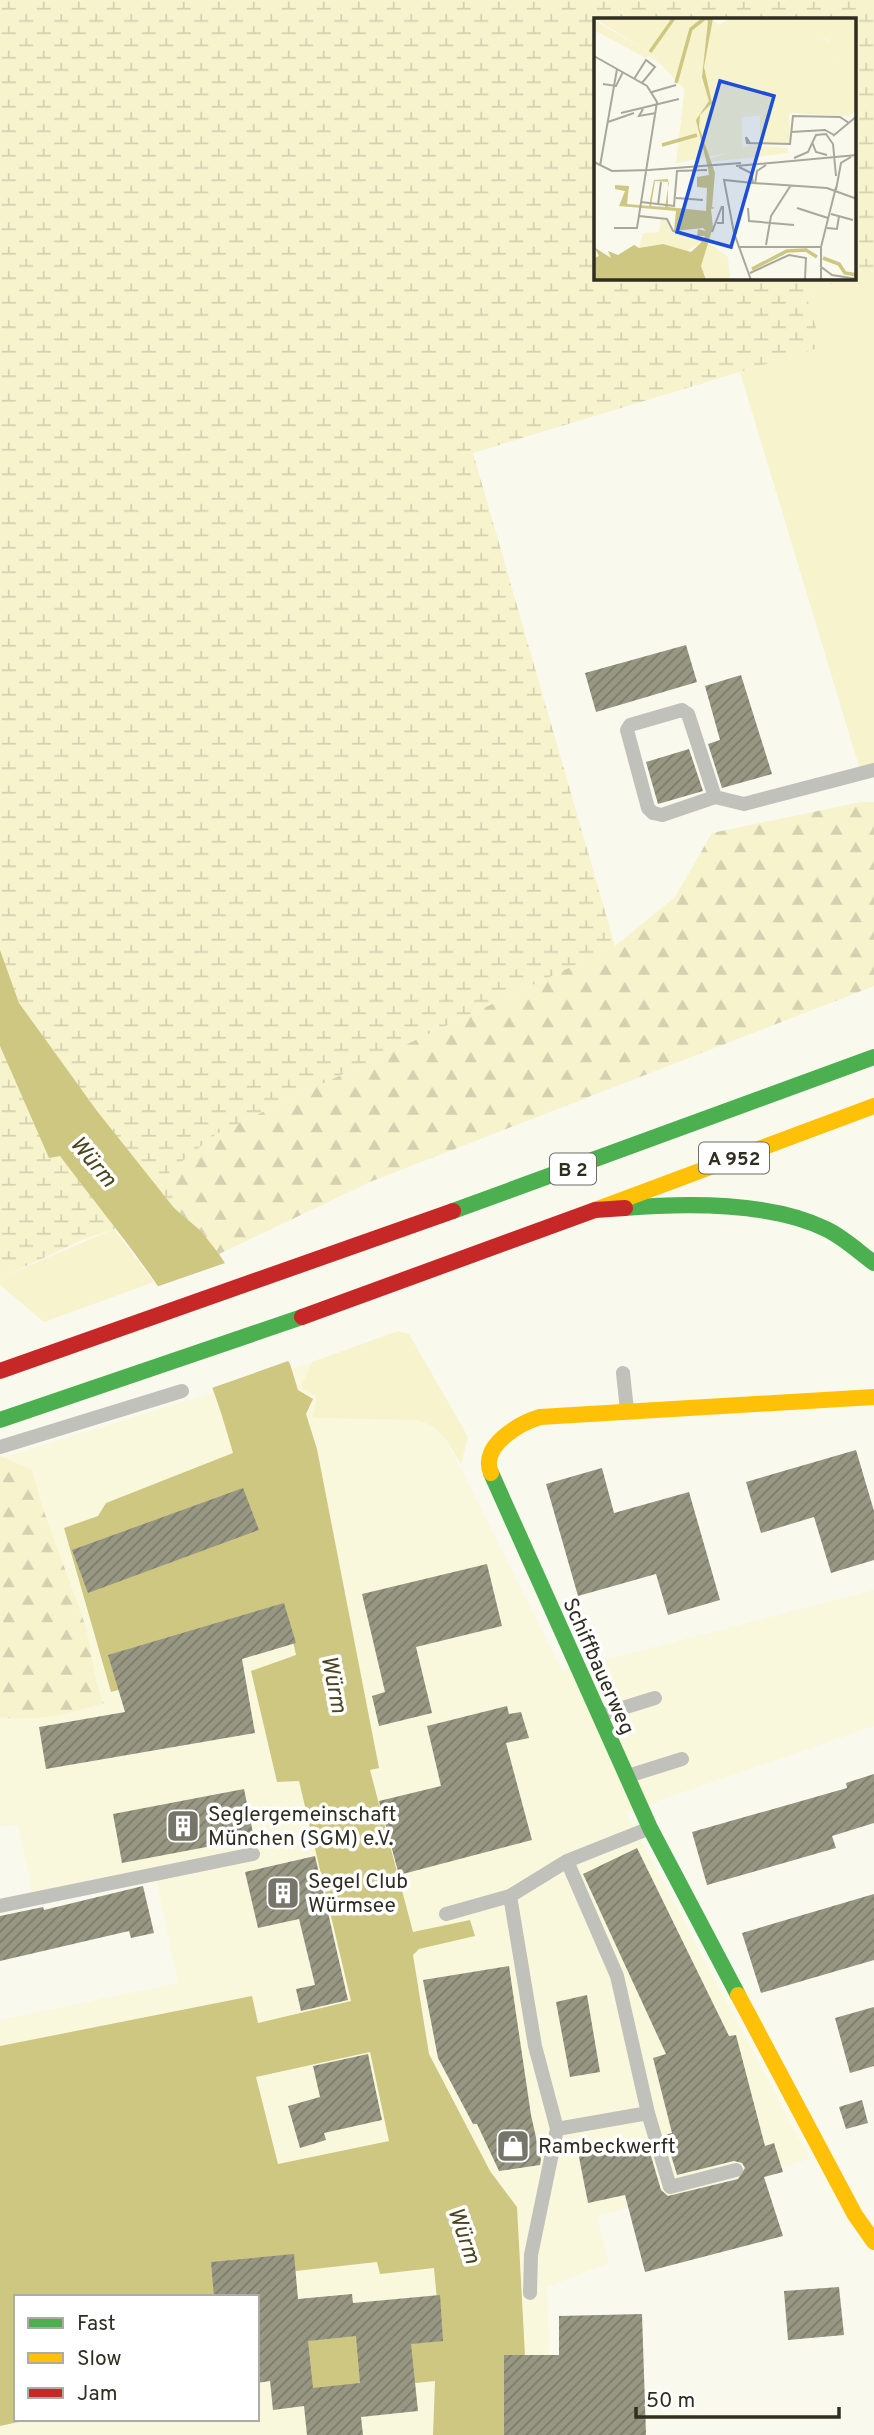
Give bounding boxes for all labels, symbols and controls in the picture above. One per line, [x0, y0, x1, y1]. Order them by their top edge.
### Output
inset map [594, 18, 856, 280]
water label: Würm [62, 1131, 122, 1194]
road number: A 952 [699, 1142, 769, 1174]
road number: B 2 [550, 1154, 596, 1184]
street label: Schiffbauerweg [555, 1594, 640, 1739]
water label: Würm [313, 1653, 352, 1716]
place label: Seglergemeinschaft München (SGM) e.V. [208, 1802, 396, 1853]
building icon: Seglergemeinschaft München (SGM) e.V. [164, 1807, 202, 1845]
place label: Segel Club Würmsee [308, 1869, 408, 1920]
building icon: Segel Club Würmsee [264, 1874, 302, 1912]
shop icon: Rambeckwerft [494, 2127, 532, 2165]
place label: Rambeckwerft [538, 2134, 676, 2161]
water label: Würm [439, 2204, 486, 2268]
legend [14, 2295, 259, 2421]
text: Fast [77, 2311, 116, 2338]
text: Slow [77, 2346, 122, 2373]
scale bar [636, 2376, 839, 2420]
text: Jam [77, 2381, 118, 2408]
text: 50 m [646, 2388, 695, 2415]

